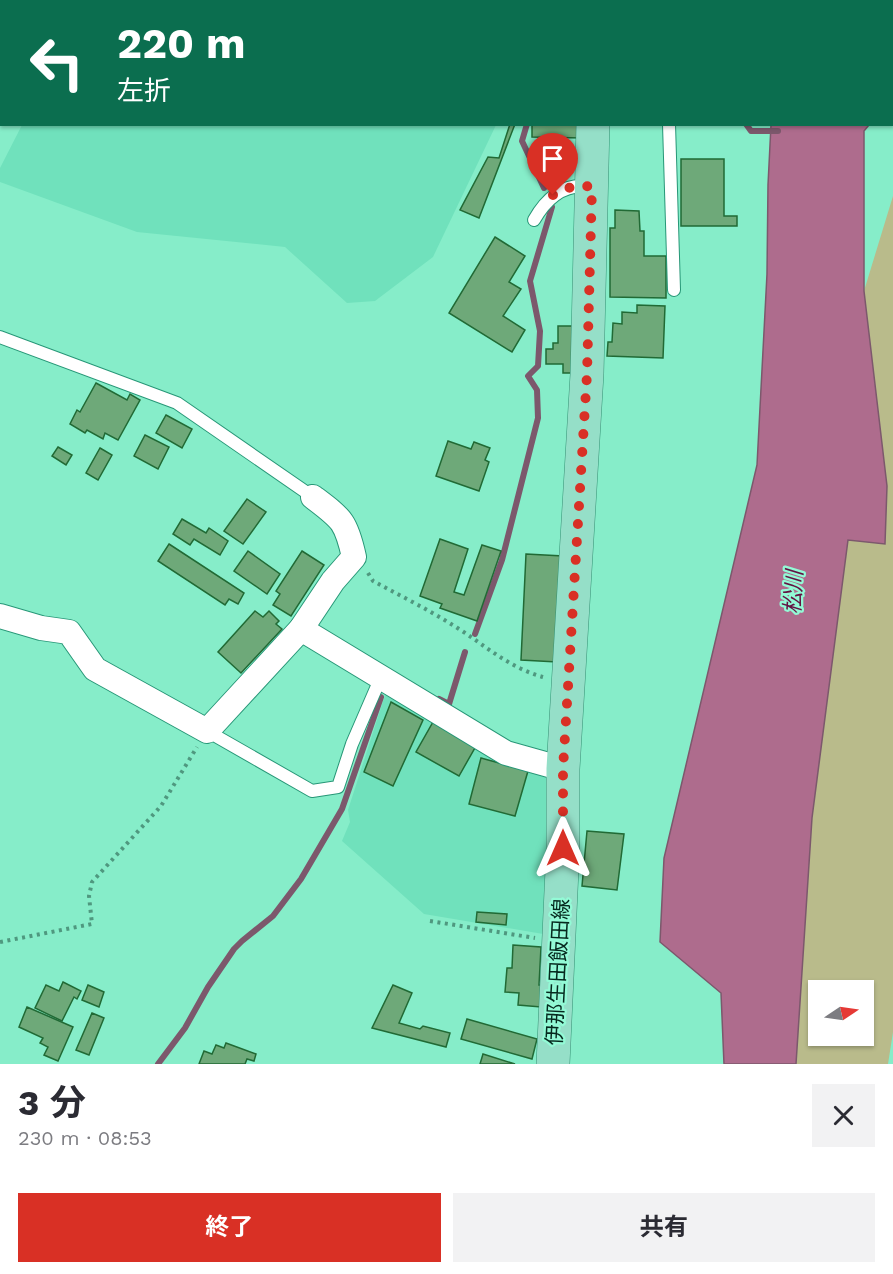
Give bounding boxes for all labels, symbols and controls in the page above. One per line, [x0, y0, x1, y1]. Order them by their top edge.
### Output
text: 220 m [117, 19, 246, 68]
icon: left [18, 24, 96, 102]
text: 左折 [117, 75, 171, 107]
pin [527, 133, 578, 195]
icon: arrive [536, 142, 569, 175]
water label: 松川 [780, 567, 807, 615]
position arrow [531, 816, 595, 880]
street label: 伊那生田飯田線 [541, 898, 574, 1046]
north arrow [808, 980, 874, 1046]
map controls [808, 980, 874, 1046]
text: 3 分 [18, 1082, 86, 1124]
button: close [812, 1084, 875, 1147]
text: 230 m · 08:53 [18, 1126, 152, 1150]
button: 終了 [18, 1193, 441, 1262]
button: 共有 [453, 1193, 875, 1262]

